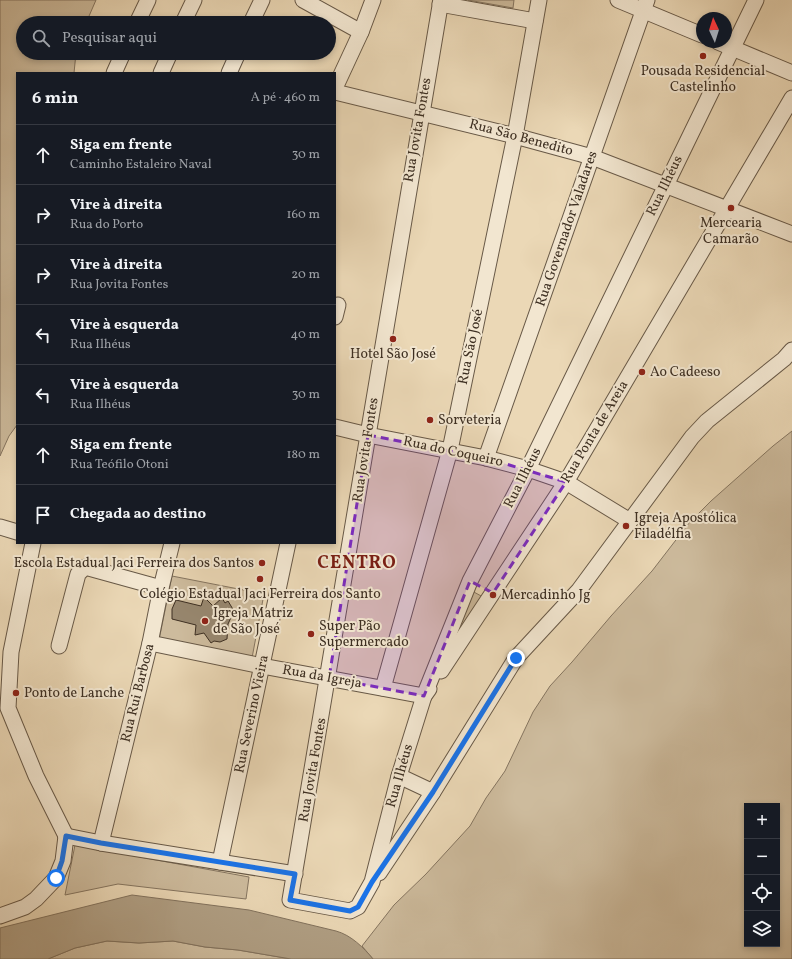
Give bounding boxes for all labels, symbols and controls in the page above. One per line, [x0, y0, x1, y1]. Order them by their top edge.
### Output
north arrow [696, 12, 732, 48]
search box [16, 16, 336, 60]
icon: search [30, 27, 52, 49]
text: Pesquisar aqui [62, 28, 157, 49]
marker: Pousada Residencial Castelinho [698, 51, 708, 61]
place label: Pousada Residencial Castelinho [641, 62, 765, 97]
street label: Rua Jovita Fontes [399, 76, 437, 184]
text: 6 min [32, 87, 78, 110]
text: A pé · 460 m [251, 89, 320, 107]
street label: Rua São Benedito [467, 115, 575, 161]
text: Siga em frente [70, 135, 172, 156]
icon: ahead [32, 144, 54, 166]
text: 30 m [292, 146, 320, 164]
street label: Rua Governador Valadares [531, 149, 603, 309]
street label: Rua Ilhéus [642, 153, 688, 219]
text: Caminho Estaleiro Naval [70, 156, 212, 174]
text: Vire à direita [70, 195, 162, 216]
marker: Mercearia Camarão [726, 203, 736, 213]
icon: right [32, 204, 54, 226]
text: 160 m [286, 206, 320, 224]
place label: Mercearia Camarão [700, 214, 762, 249]
text: Rua do Porto [70, 216, 143, 234]
text: Vire à direita [70, 255, 162, 276]
icon: right [32, 264, 54, 286]
text: 20 m [291, 266, 320, 284]
text: Rua Jovita Fontes [70, 276, 168, 294]
street label: Rua São José [454, 307, 488, 387]
text: Vire à esquerda [70, 315, 179, 336]
icon: left [32, 324, 54, 346]
text: 40 m [291, 326, 320, 344]
marker: Hotel São José [388, 334, 398, 344]
text: Rua Ilhéus [70, 336, 131, 354]
place label: Hotel São José [350, 345, 436, 364]
place label: Ao Cadeeso [650, 363, 721, 382]
marker: Ao Cadeeso [637, 367, 647, 377]
text: Vire à esquerda [70, 375, 179, 396]
street label: Rua Ponta de Areia [557, 377, 633, 487]
icon: left [32, 384, 54, 406]
text: 30 m [292, 386, 320, 404]
text: Rua Ilhéus [70, 396, 131, 414]
street label: Rua Jovita Fontes [348, 396, 384, 504]
place label: Sorveteria [438, 411, 501, 430]
marker: Sorveteria [425, 415, 435, 425]
street label: Rua do Coqueiro [401, 432, 505, 472]
text: Siga em frente [70, 435, 172, 456]
icon: ahead [32, 444, 54, 466]
street label: Rua Ilhéus [500, 445, 546, 511]
text: 180 m [286, 446, 320, 464]
text: Rua Teófilo Otoni [70, 456, 169, 474]
icon: arrive [32, 504, 54, 526]
text: Chegada ao destino [70, 504, 206, 525]
place label: Igreja Apostólica Filadélfia [634, 509, 737, 544]
marker: Igreja Apostólica Filadélfia [621, 521, 631, 531]
district label: CENTRO [317, 551, 397, 576]
place label: Escola Estadual Jaci Ferreira dos Santos [14, 554, 254, 573]
marker: Escola Estadual Jaci Ferreira dos Santos [257, 558, 267, 568]
marker: Colégio Estadual Jaci Ferreira dos Santo [255, 574, 265, 584]
place label: Colégio Estadual Jaci Ferreira dos Santo [139, 585, 381, 604]
place label: Mercadinho Jg [501, 586, 590, 605]
marker: Mercadinho Jg [488, 590, 498, 600]
place label: Igreja Matriz de São José [213, 604, 293, 639]
marker: Igreja Matriz de São José [200, 616, 210, 626]
place label: Super Pão Supermercado [319, 617, 409, 652]
marker: Super Pão Supermercado [306, 629, 316, 639]
street label: Rua Rui Barbosa [117, 642, 159, 744]
route end [507, 649, 525, 667]
street label: Rua Severino Vieira [230, 653, 274, 775]
street label: Rua da Igreja [281, 661, 363, 693]
place label: Ponto de Lanche [24, 684, 124, 703]
marker: Ponto de Lanche [11, 688, 21, 698]
street label: Rua Jovita Fontes [294, 716, 332, 824]
street label: Rua Ilhéus [382, 742, 418, 810]
map controls [744, 803, 780, 947]
button: + [744, 803, 780, 839]
button: − [744, 839, 780, 875]
route start [47, 869, 65, 887]
button: locate [744, 875, 780, 911]
button: layers [744, 911, 780, 947]

